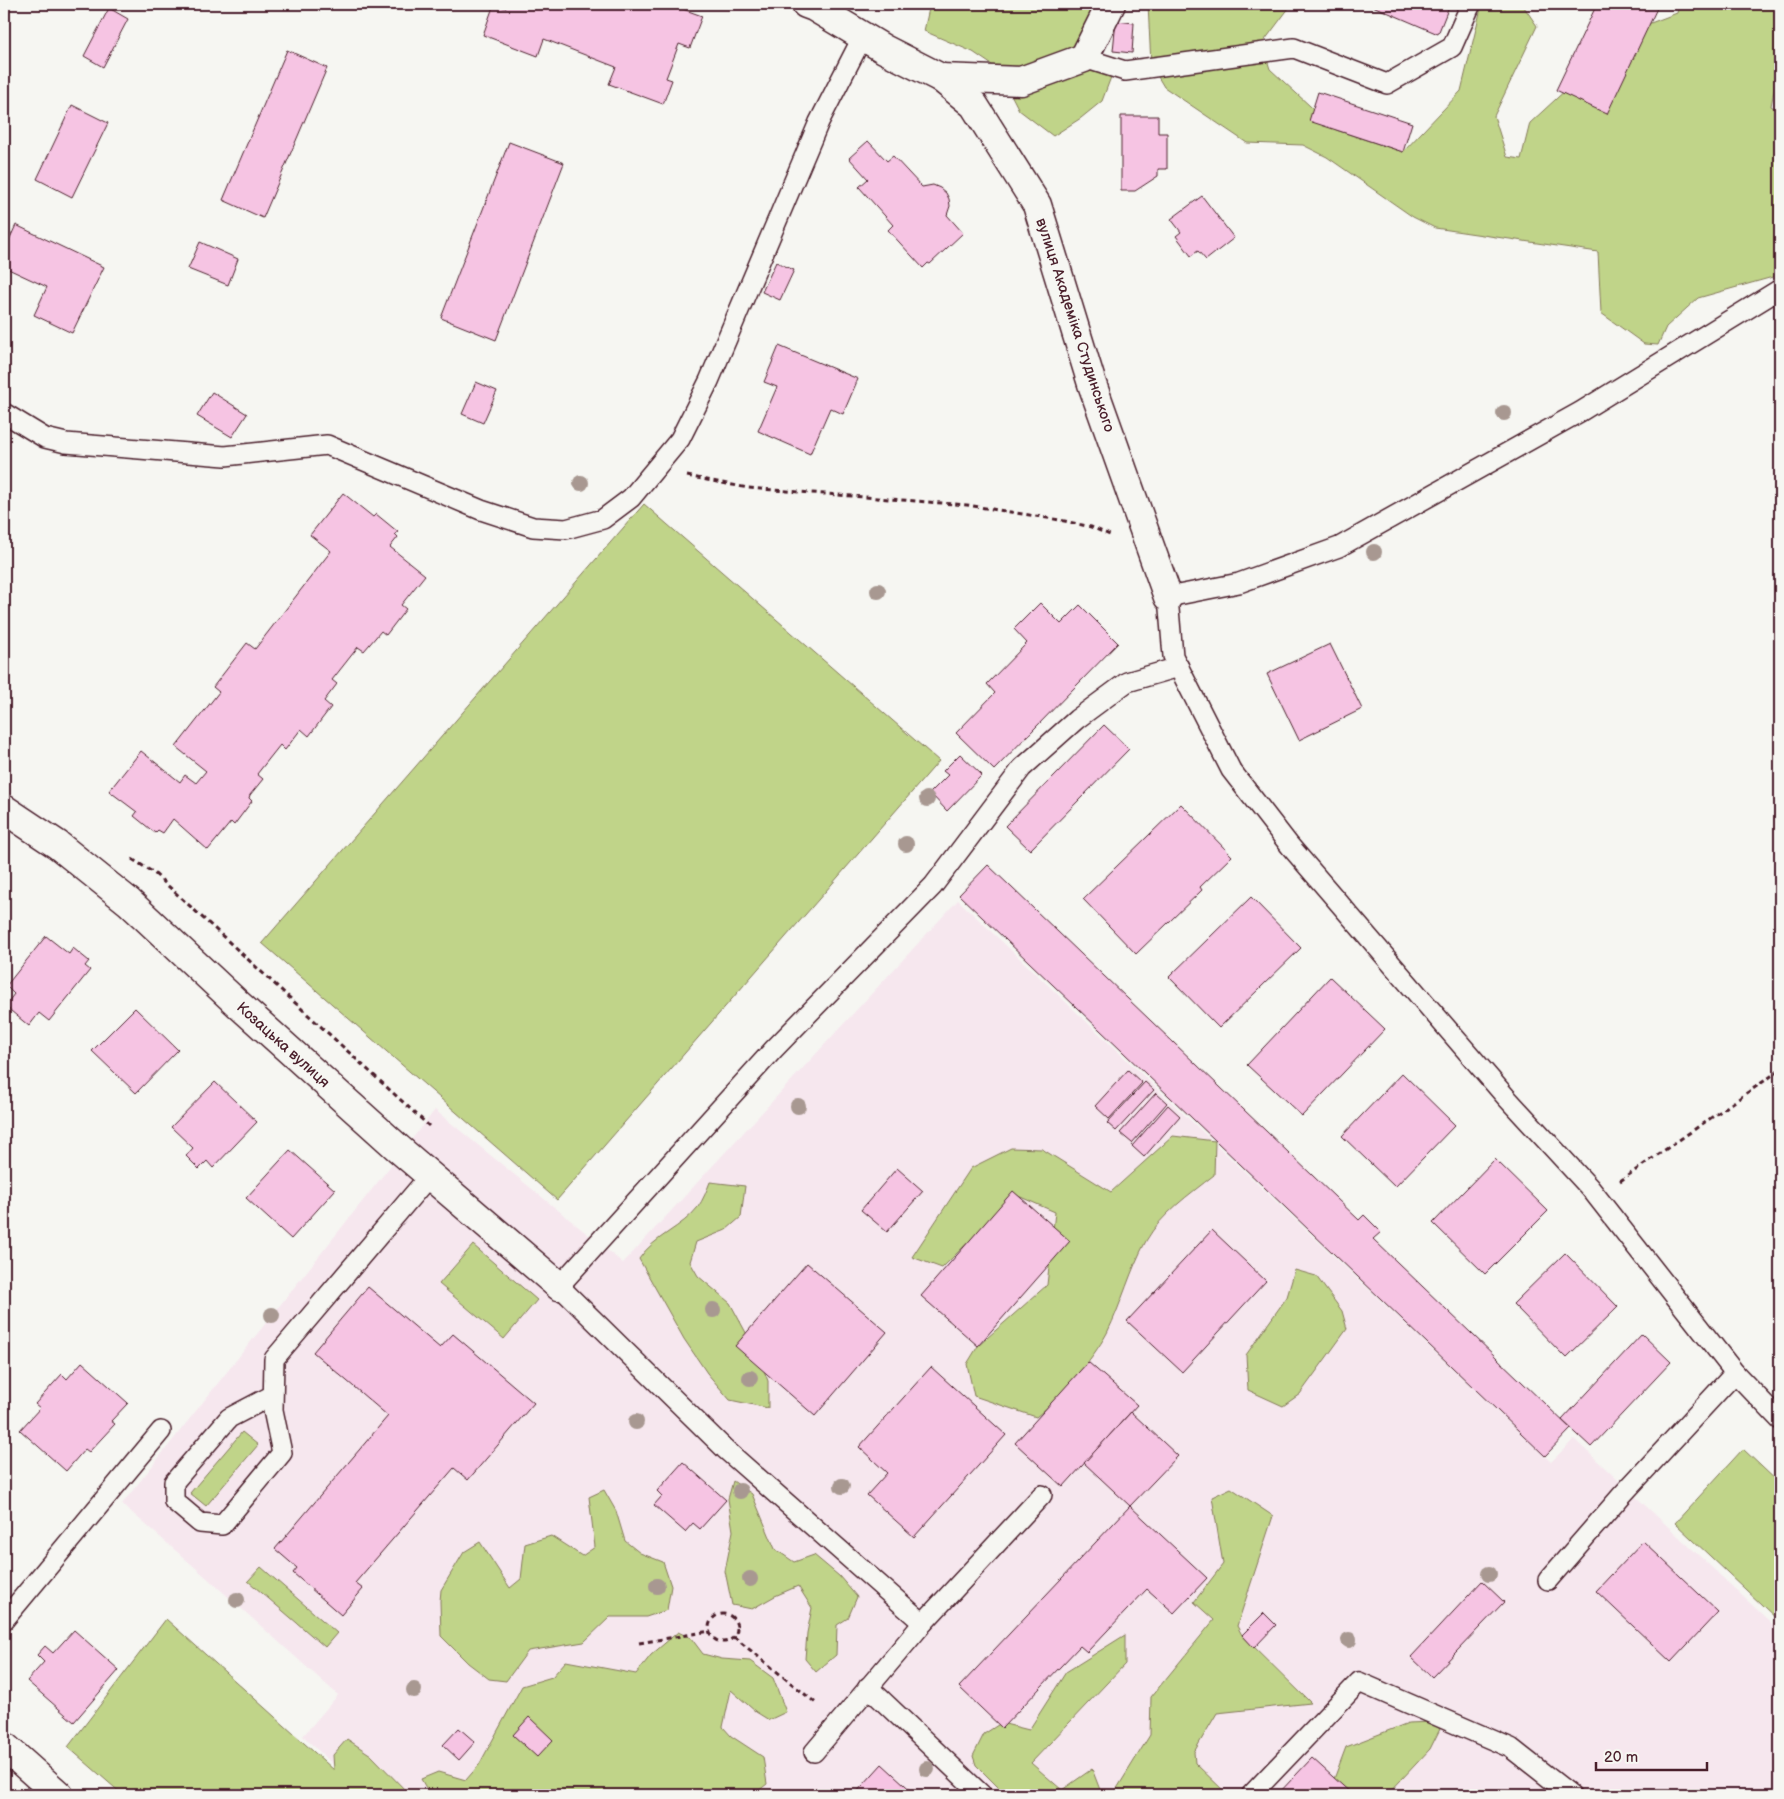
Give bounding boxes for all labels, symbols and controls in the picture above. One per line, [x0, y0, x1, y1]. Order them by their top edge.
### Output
street label: вулиця Академіка Студинського [1031, 216, 1119, 435]
street label: Козацька вулиця [232, 998, 334, 1092]
scale bar [1596, 1739, 1708, 1771]
text: 20 m [1604, 1748, 1638, 1767]

